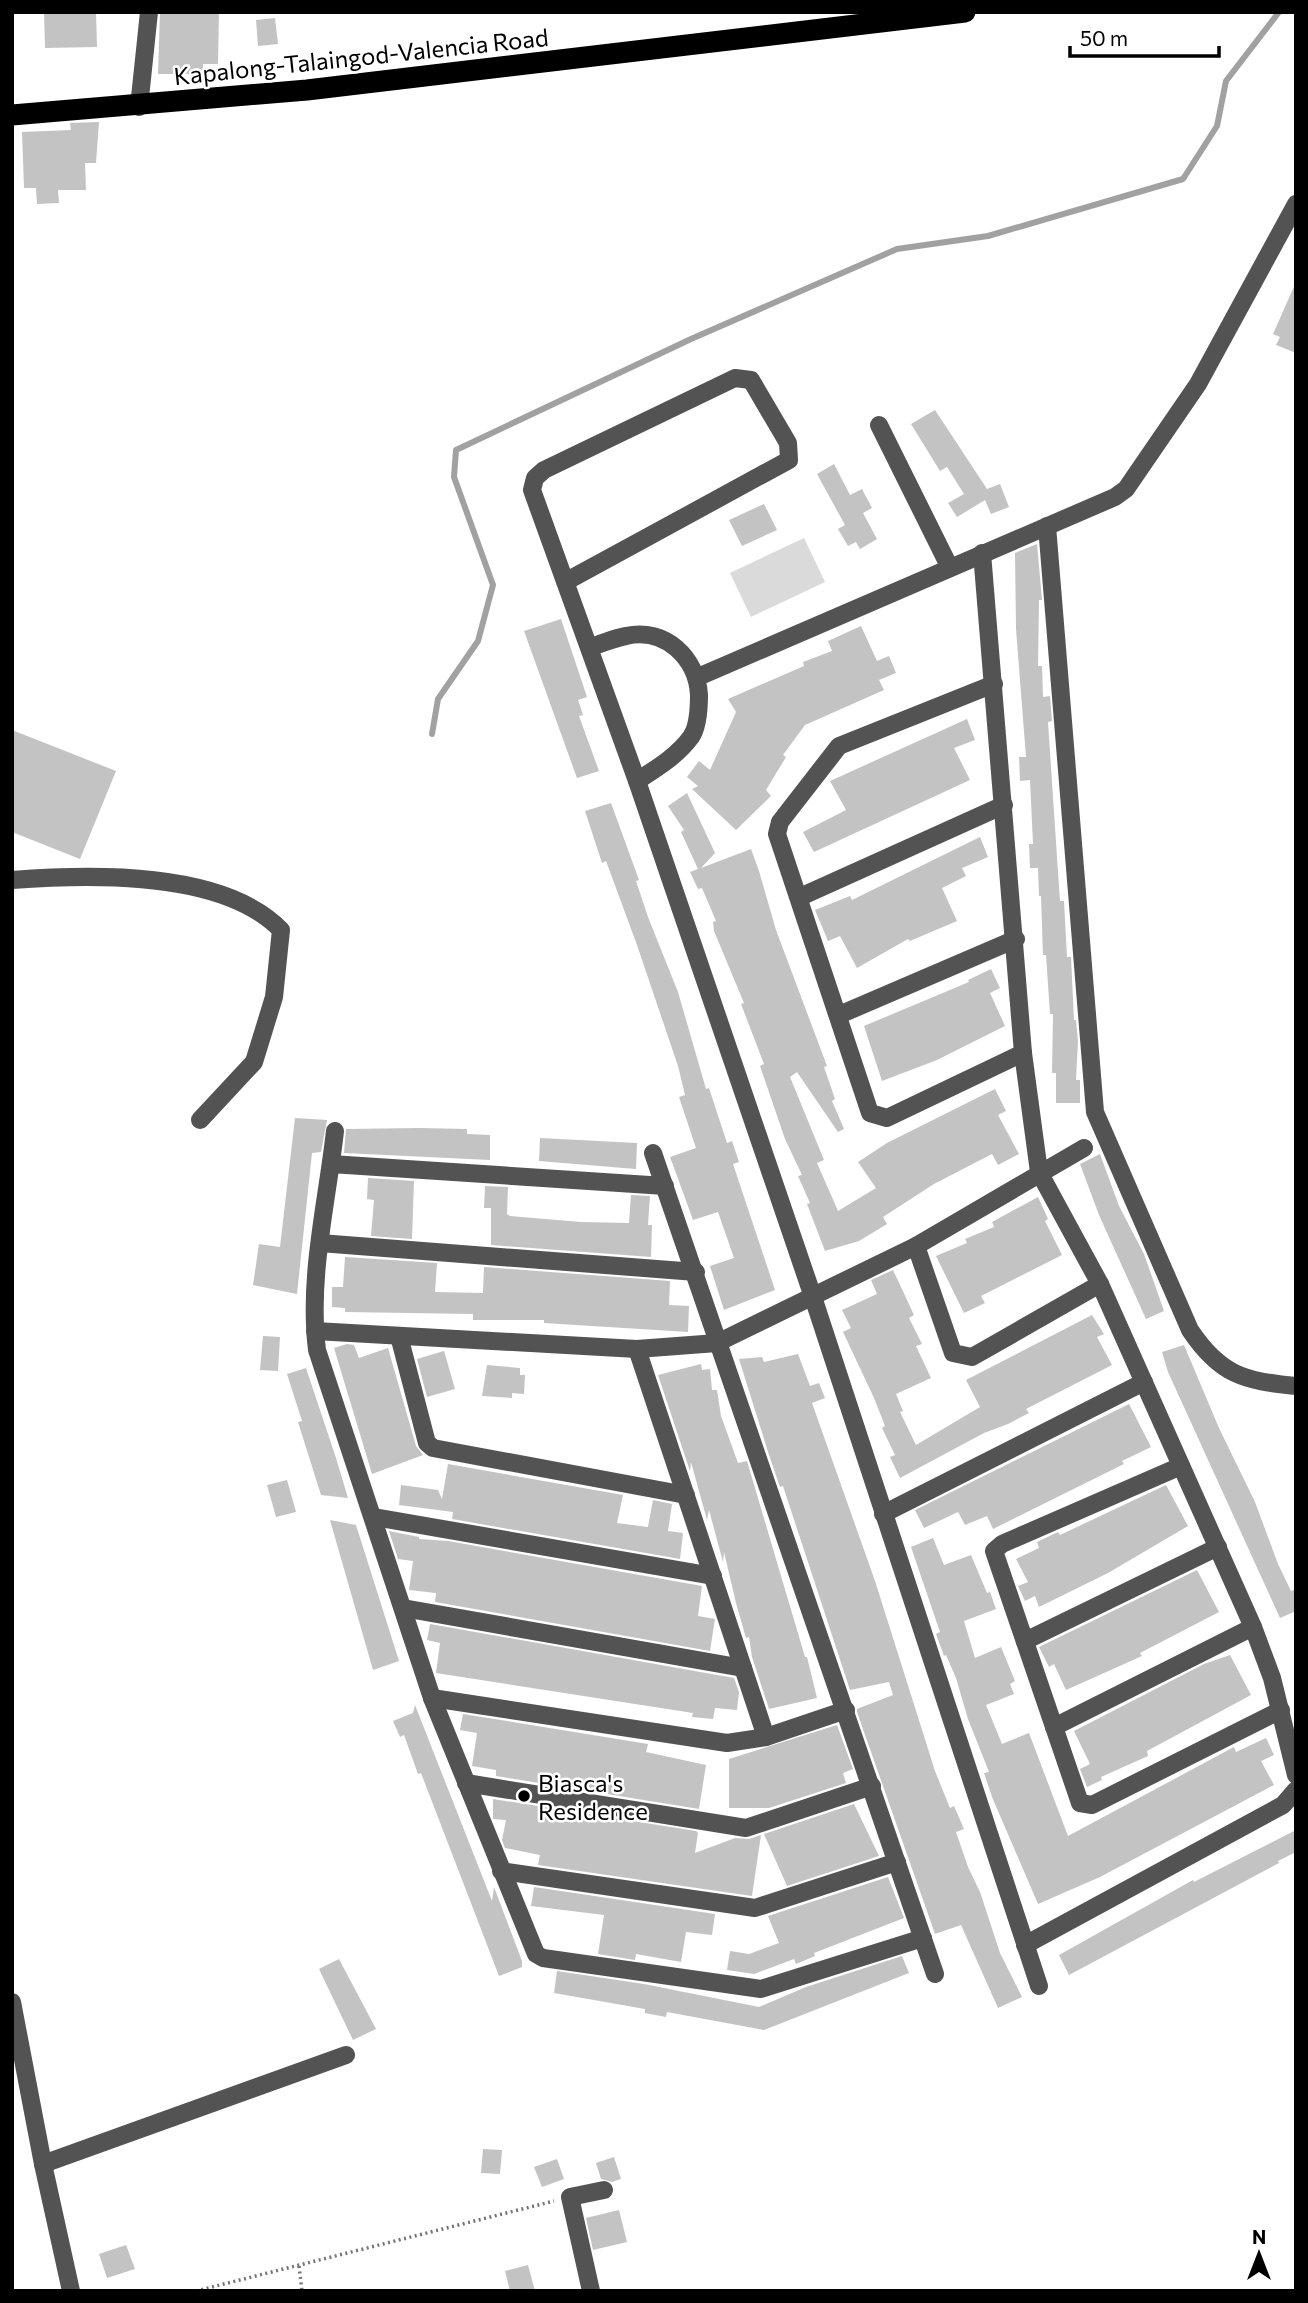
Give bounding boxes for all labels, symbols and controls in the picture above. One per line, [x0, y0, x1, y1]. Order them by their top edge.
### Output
scale bar [1070, 14, 1219, 58]
street label: Kapalong-Talaingod-Valencia Road [172, 22, 550, 90]
text: 50 m [1080, 25, 1128, 50]
place label: Biasca's Residence [538, 1768, 648, 1825]
marker: Biasca's Residence [516, 1788, 532, 1804]
north arrow [1224, 2219, 1294, 2289]
text: N [1252, 2225, 1266, 2248]

